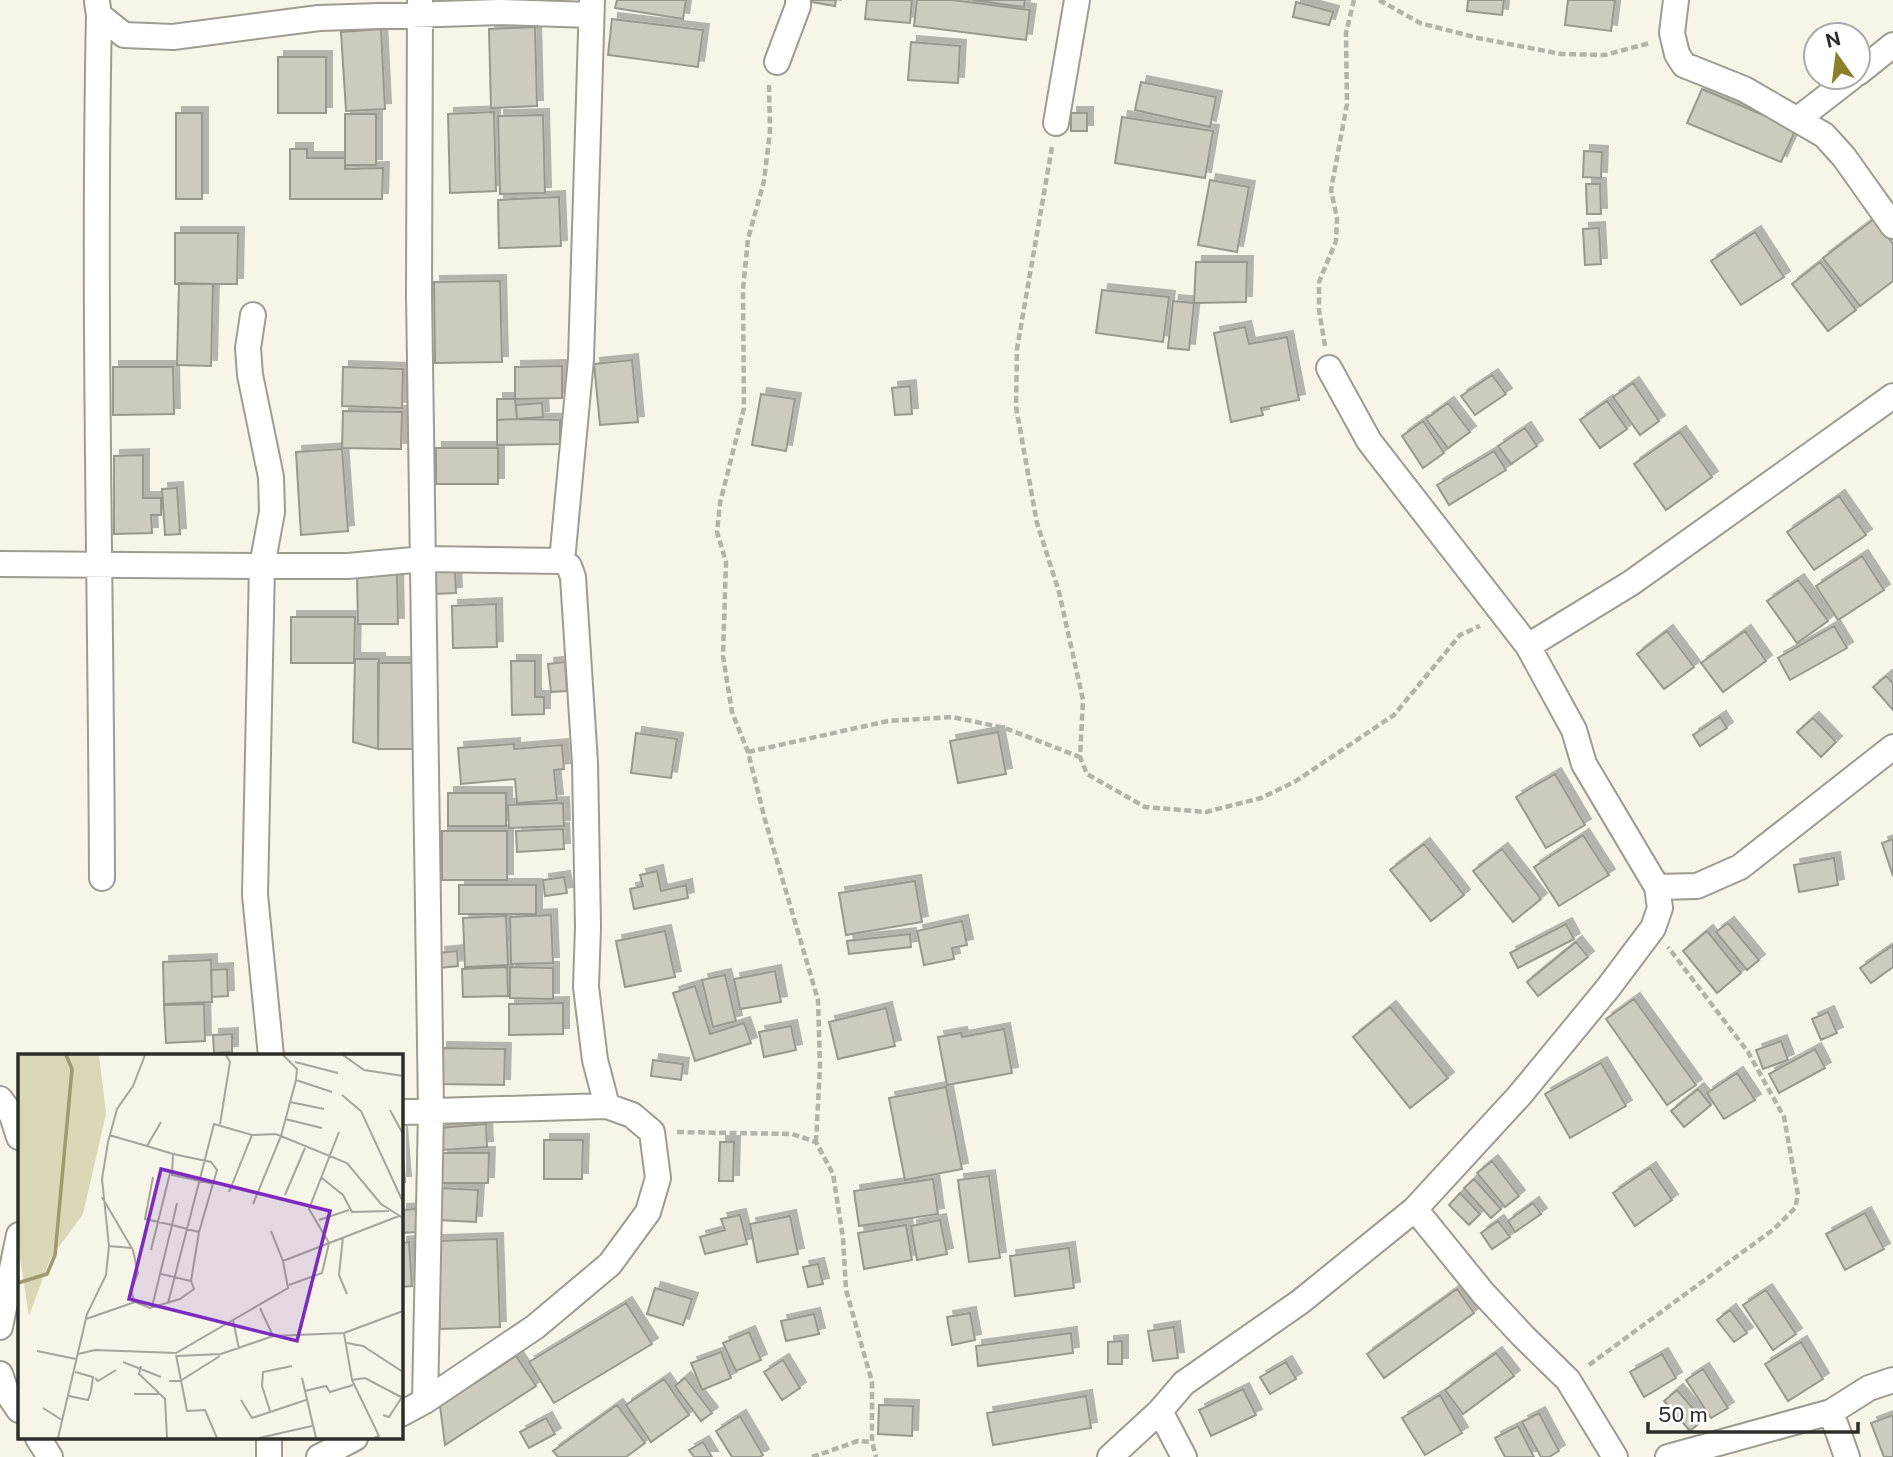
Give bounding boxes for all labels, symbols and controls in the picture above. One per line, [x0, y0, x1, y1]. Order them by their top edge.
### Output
north arrow [1802, 21, 1872, 91]
text: N [1823, 27, 1843, 52]
inset map [18, 1054, 402, 1440]
scale bar [1648, 1390, 1858, 1434]
text: 50 m [1658, 1402, 1708, 1427]

